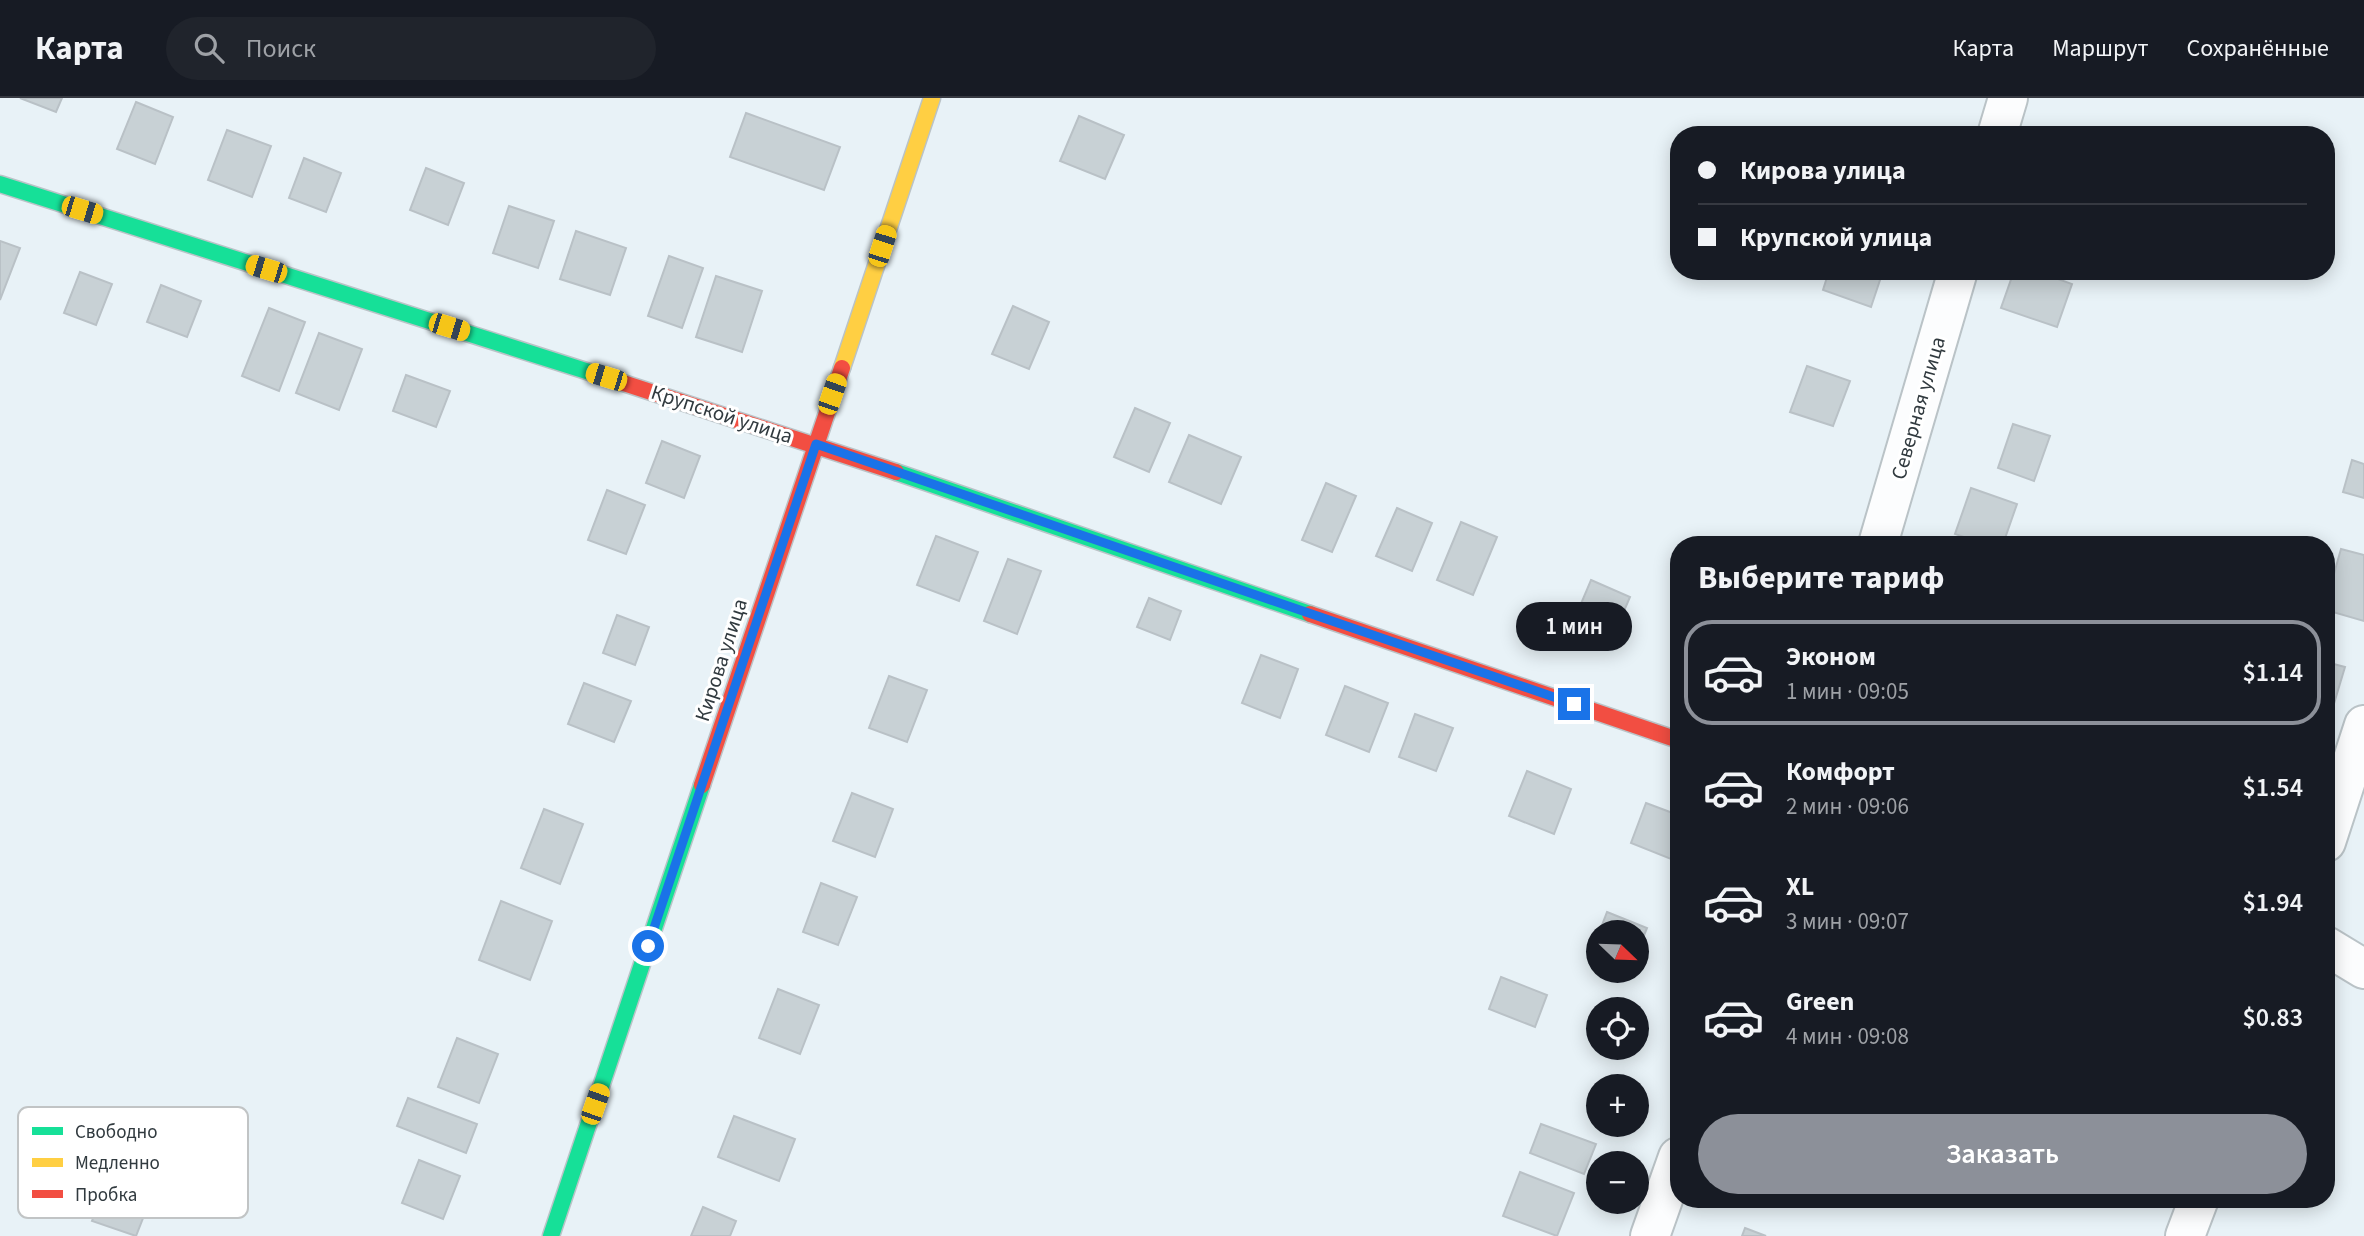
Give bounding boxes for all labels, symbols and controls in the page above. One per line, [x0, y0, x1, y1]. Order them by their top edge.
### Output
search box [166, 17, 656, 80]
text: Карта [35, 25, 124, 72]
icon: search [190, 29, 228, 67]
text: Поиск [246, 30, 316, 67]
text: Карта [1953, 31, 2014, 66]
text: Маршрут [2052, 31, 2148, 66]
text: Сохранённые [2186, 31, 2329, 66]
text: Кирова улица [1740, 152, 1906, 189]
car [59, 194, 106, 226]
text: Крупской улица [1740, 219, 1932, 256]
car [866, 223, 899, 269]
car [243, 253, 290, 285]
car [426, 311, 473, 343]
street label: Северная улица [1883, 333, 1953, 483]
car [583, 361, 630, 393]
car [816, 371, 849, 417]
street label: Крупской улица [647, 377, 797, 451]
text: Выберите тариф [1698, 555, 1945, 601]
street label: Кирова улица [687, 595, 755, 725]
callout: 1 мин [1516, 602, 1632, 652]
text: 1 мин [1545, 610, 1603, 643]
text: Эконом [1786, 638, 1876, 675]
icon: car [1702, 641, 1765, 704]
text: $1.14 [2242, 654, 2303, 691]
text: 1 мин · 09:05 [1786, 675, 1909, 708]
route end [1558, 688, 1590, 720]
text: Комфорт [1786, 753, 1895, 790]
icon: car [1702, 756, 1765, 819]
text: $1.54 [2242, 769, 2303, 806]
text: 2 мин · 09:06 [1786, 790, 1909, 823]
text: XL [1786, 868, 1814, 905]
icon: car [1702, 871, 1765, 934]
text: $1.94 [2242, 884, 2303, 921]
text: 3 мин · 09:07 [1786, 905, 1909, 938]
north arrow [1586, 920, 1648, 984]
map controls [1586, 920, 1649, 1214]
route start [632, 930, 664, 962]
text: Green [1786, 983, 1854, 1020]
icon: car [1702, 986, 1765, 1049]
button: locate [1586, 997, 1649, 1060]
text: $0.83 [2242, 999, 2303, 1036]
text: 4 мин · 09:08 [1786, 1020, 1909, 1053]
button: + [1586, 1074, 1649, 1137]
car [579, 1081, 612, 1127]
legend [18, 1107, 248, 1218]
button: Заказать [1698, 1114, 2307, 1194]
text: Свободно [75, 1119, 158, 1146]
text: Медленно [75, 1150, 160, 1177]
button: − [1586, 1151, 1649, 1214]
text: Пробка [75, 1182, 137, 1209]

